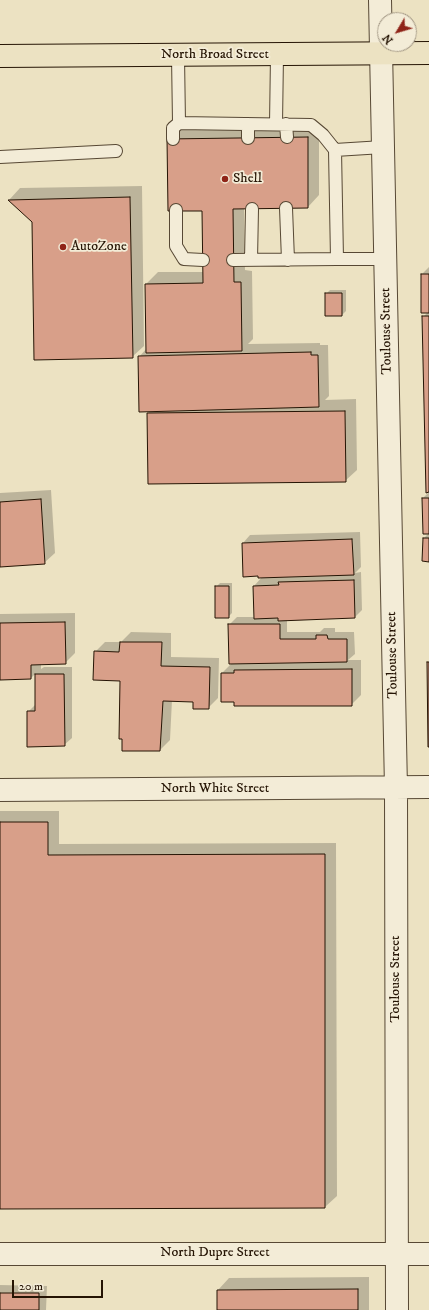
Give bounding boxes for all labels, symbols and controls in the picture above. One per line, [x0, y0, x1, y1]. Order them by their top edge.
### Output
north arrow [377, 12, 417, 52]
text: N [380, 31, 397, 47]
street label: North Broad Street [161, 47, 269, 63]
place label: Shell [233, 171, 262, 187]
marker: Shell [220, 174, 230, 184]
place label: AutoZone [71, 239, 127, 255]
marker: AutoZone [58, 242, 68, 252]
street label: Toulouse Street [378, 287, 396, 375]
street label: Toulouse Street [384, 611, 402, 699]
street label: North White Street [161, 781, 269, 797]
street label: Toulouse Street [388, 936, 404, 1022]
street label: North Dupre Street [160, 1245, 270, 1261]
scale bar [14, 1272, 105, 1298]
text: 20 m [19, 1279, 43, 1294]

